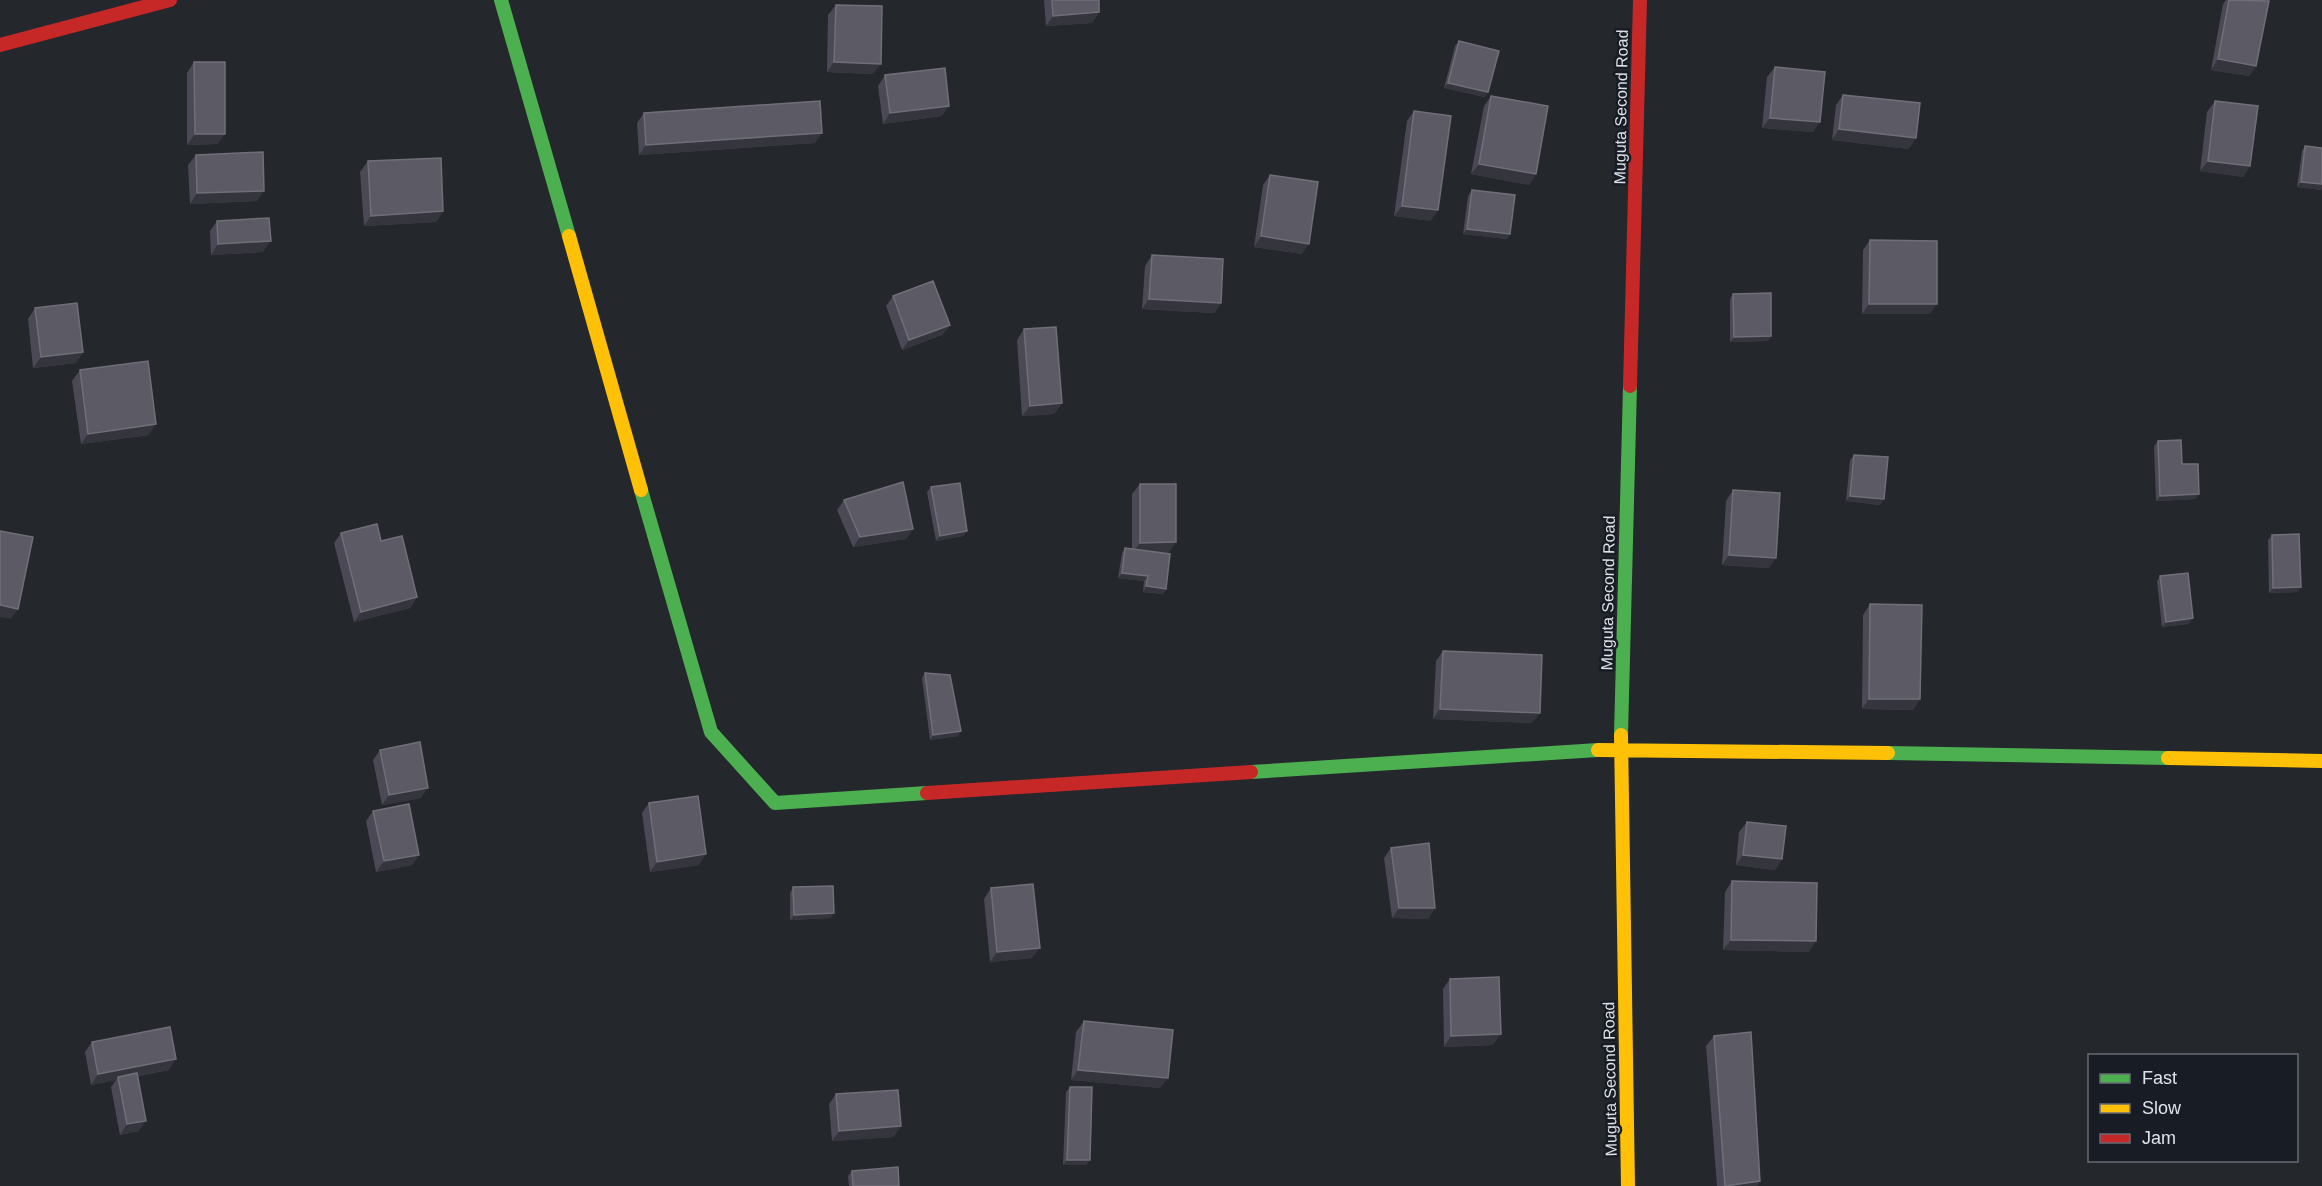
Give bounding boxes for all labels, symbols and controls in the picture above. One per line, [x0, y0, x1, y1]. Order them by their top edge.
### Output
street label: Muguta Second Road [1611, 29, 1631, 185]
street label: Muguta Second Road [1598, 515, 1618, 671]
street label: Muguta Second Road [1600, 1001, 1620, 1157]
legend [2088, 1054, 2298, 1162]
text: Fast [2142, 1068, 2177, 1088]
text: Slow [2142, 1098, 2182, 1118]
text: Jam [2142, 1128, 2176, 1148]

